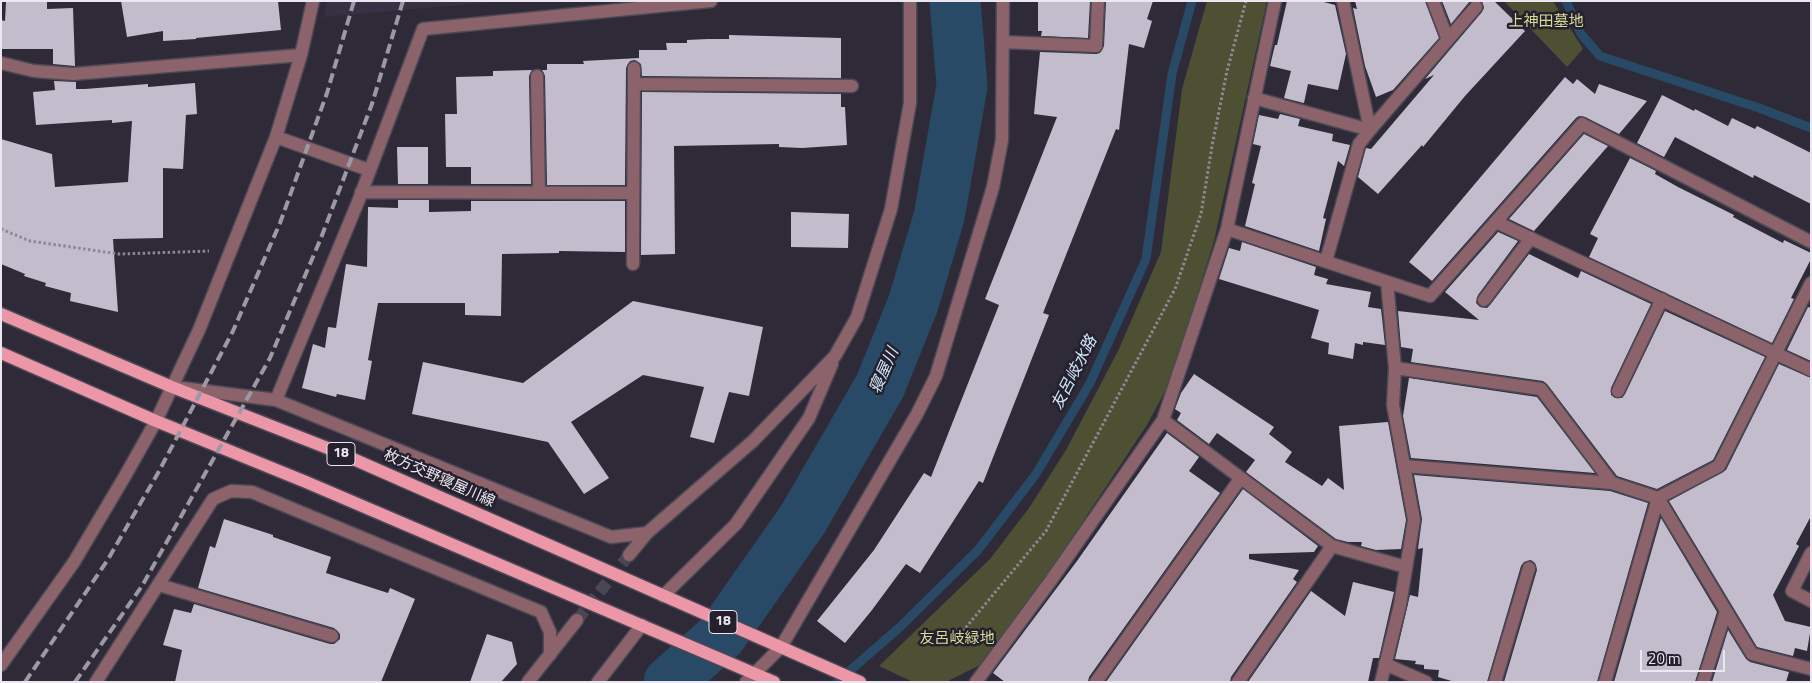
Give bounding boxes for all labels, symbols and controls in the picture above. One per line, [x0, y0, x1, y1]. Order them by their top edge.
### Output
park label: 上神田墓地 [1509, 13, 1583, 31]
water label: 友呂岐水路 [1048, 333, 1102, 413]
water label: 寝屋川 [866, 345, 904, 397]
road number: 18 [327, 442, 355, 466]
street label: 枚方交野寝屋川線 [381, 446, 497, 512]
road number: 18 [709, 610, 737, 634]
park label: 友呂岐緑地 [920, 630, 994, 648]
scale bar [1642, 640, 1727, 672]
text: 20 m [1648, 647, 1681, 670]

